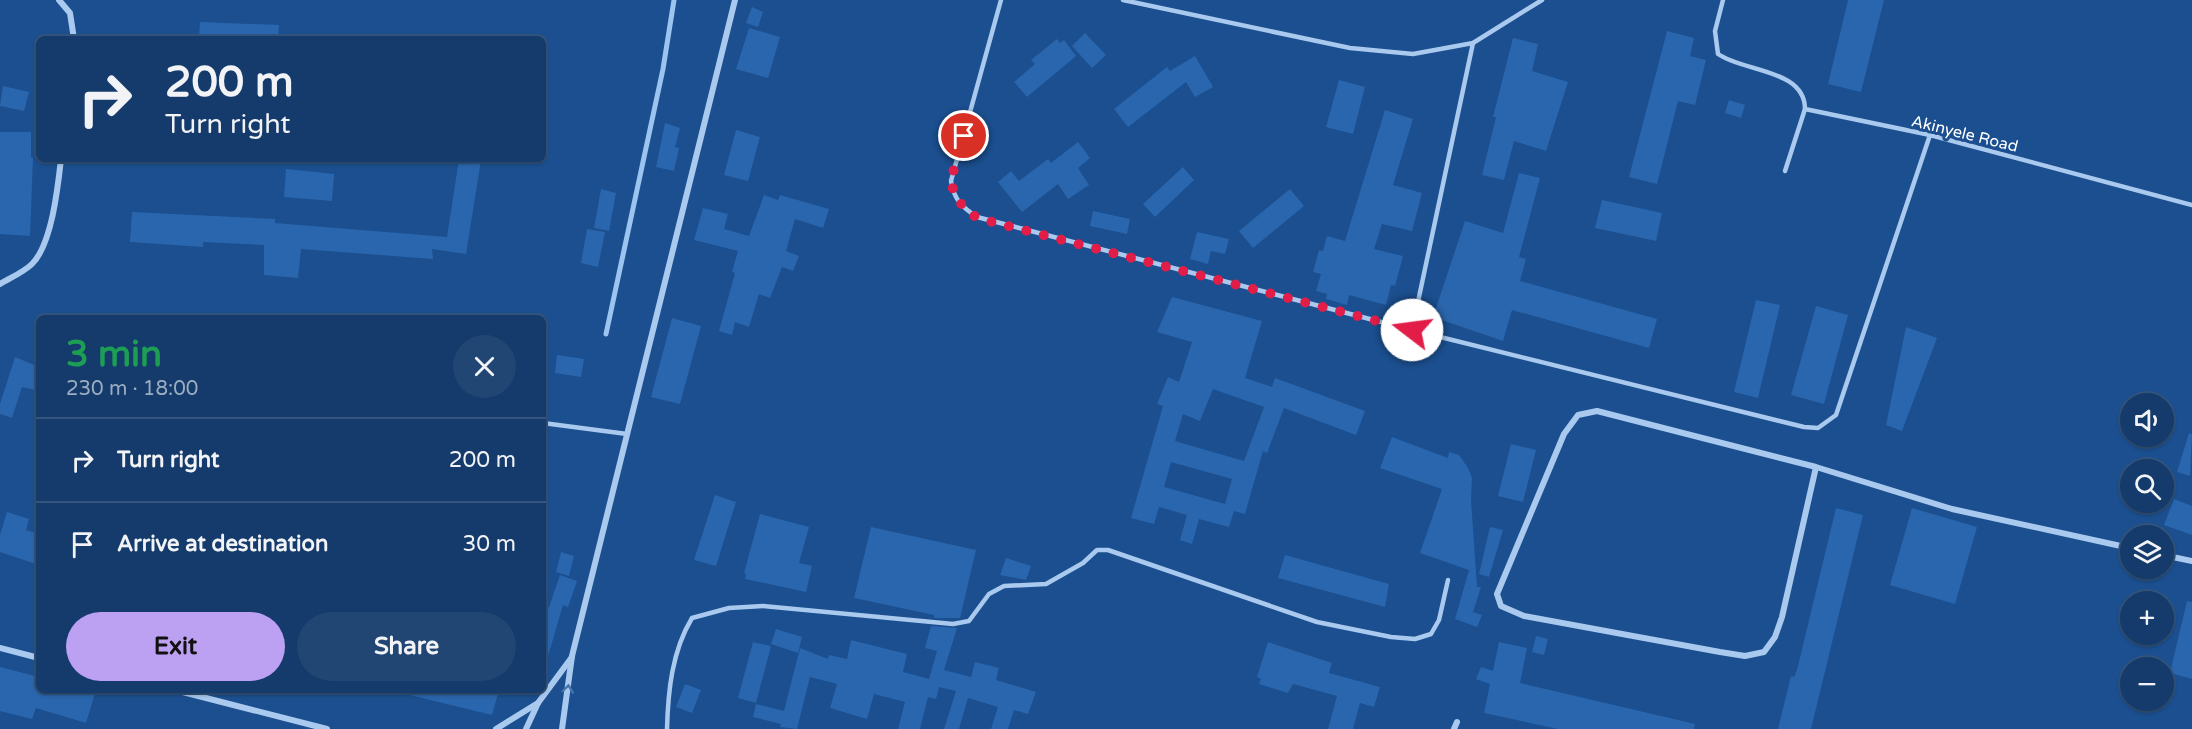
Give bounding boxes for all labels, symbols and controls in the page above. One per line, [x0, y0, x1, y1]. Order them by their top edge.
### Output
text: 200 m [165, 57, 294, 108]
icon: right [66, 60, 144, 138]
text: Turn right [165, 108, 291, 141]
pin [938, 110, 989, 161]
street label: Akinyele Road [1909, 111, 2020, 157]
icon: arrive [947, 119, 980, 152]
position arrow [1380, 298, 1444, 362]
text: 3 min [66, 333, 162, 376]
button: close [453, 335, 516, 398]
text: 230 m · 18:00 [66, 377, 198, 401]
map controls [2120, 393, 2174, 711]
button: sound [2120, 393, 2174, 447]
icon: right [66, 444, 99, 477]
text: Turn right [117, 447, 219, 473]
text: 200 m [449, 447, 516, 473]
button: search [2120, 459, 2174, 513]
button: layers [2120, 525, 2174, 579]
icon: arrive [66, 528, 99, 561]
text: Arrive at destination [117, 531, 328, 557]
text: 30 m [462, 531, 516, 557]
button: + [2120, 591, 2174, 645]
button: Exit [66, 612, 285, 681]
button: Share [297, 612, 516, 681]
button: − [2120, 657, 2174, 711]
one-way arrow [561, 685, 573, 694]

